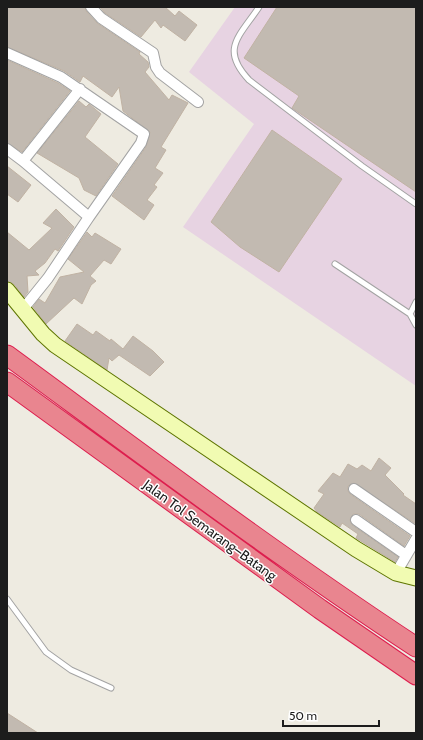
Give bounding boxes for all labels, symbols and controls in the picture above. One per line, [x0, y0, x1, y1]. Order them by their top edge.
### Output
street label: Jalan Tol Semarang–Batang [139, 475, 281, 585]
scale bar [283, 702, 379, 728]
text: 50 m [289, 708, 317, 723]

